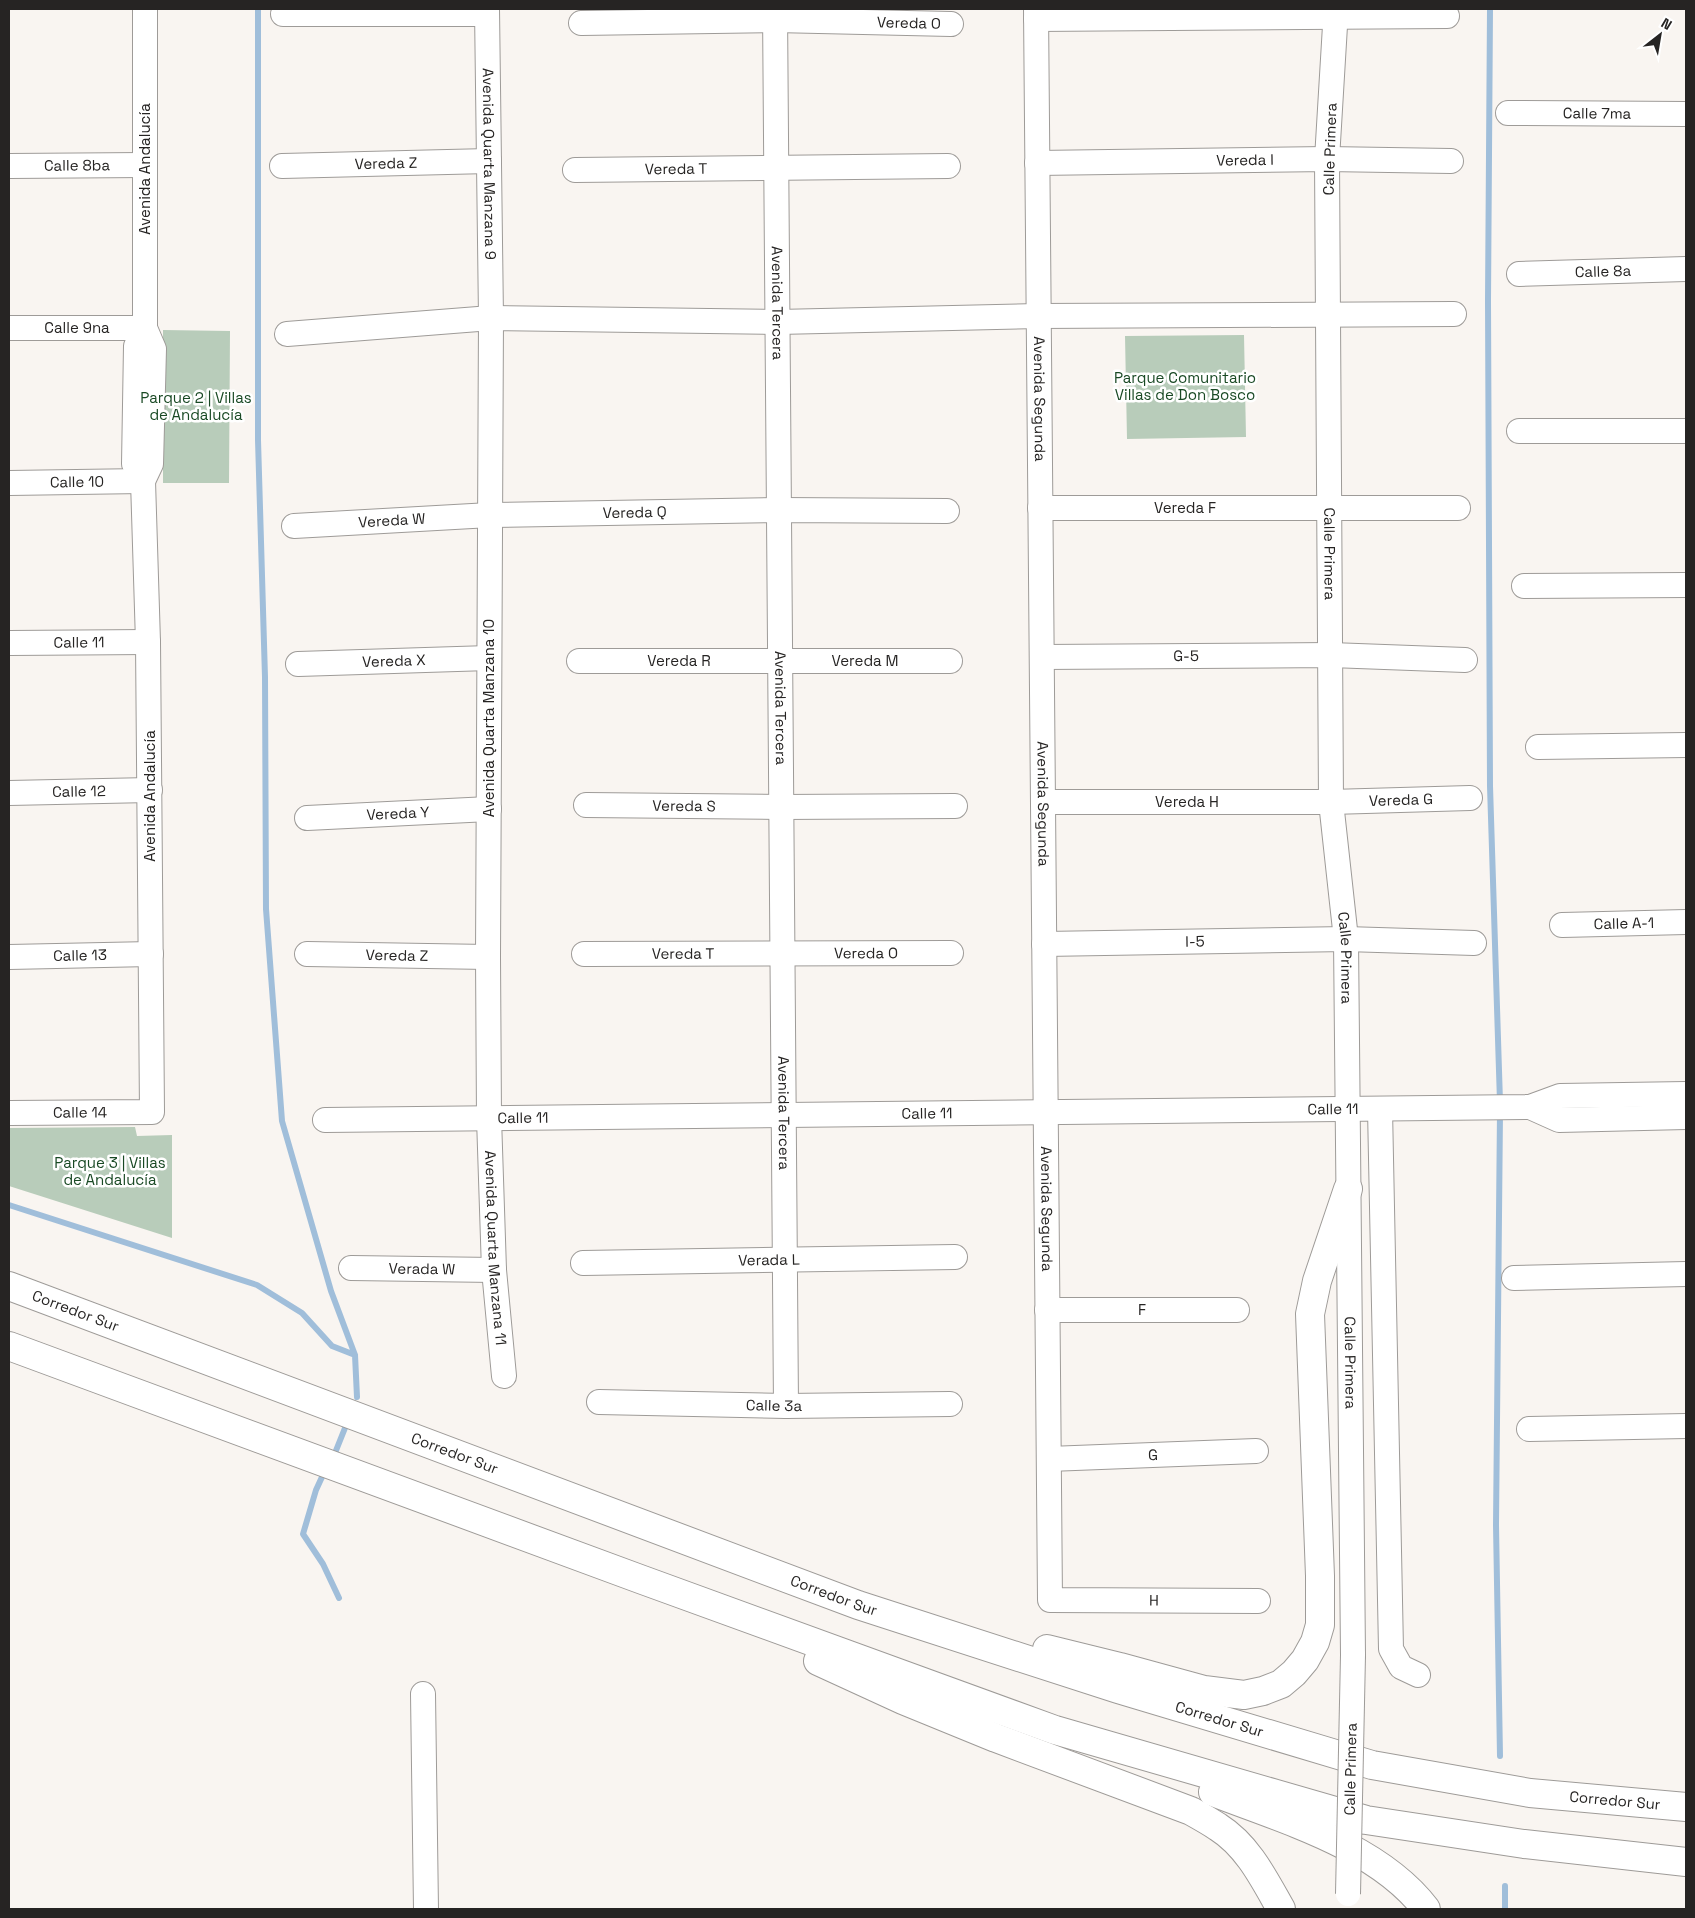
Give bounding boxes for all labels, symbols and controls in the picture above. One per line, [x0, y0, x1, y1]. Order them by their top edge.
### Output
north arrow [1635, 10, 1685, 60]
street label: Vereda O [877, 12, 941, 33]
text: N [1658, 14, 1675, 34]
street label: Avenida Quarta Manzana 9 [479, 68, 500, 260]
street label: Calle Primera [1318, 102, 1341, 196]
street label: Avenida Andalucía [135, 103, 154, 235]
street label: Calle 7ma [1563, 103, 1632, 123]
street label: Vereda I [1216, 150, 1274, 170]
street label: Vereda Z [354, 153, 418, 173]
street label: Calle 8ba [44, 155, 110, 175]
street label: Vereda T [645, 159, 708, 178]
street label: Avenida Tercera [768, 246, 788, 360]
street label: Calle 8a [1574, 261, 1632, 281]
street label: Calle 9na [44, 318, 110, 337]
street label: Avenida Segunda [1030, 336, 1050, 462]
park label: Parque Comunitario Villas de Don Bosco [1114, 368, 1256, 404]
park label: Parque 2 | Villas de Andalucía [140, 388, 252, 424]
street label: Calle 10 [50, 472, 104, 491]
street label: Vereda F [1154, 498, 1216, 517]
street label: Vereda Q [602, 502, 667, 522]
street label: Calle Primera [1320, 507, 1340, 600]
street label: Vereda W [358, 509, 426, 531]
street label: Avenida Quarta Manzana 10 [479, 619, 498, 817]
street label: Calle 11 [53, 632, 105, 652]
street label: G-5 [1173, 646, 1199, 665]
street label: Vereda X [362, 650, 426, 671]
street label: Vereda R [647, 651, 711, 670]
street label: Avenida Tercera [771, 651, 791, 765]
street label: Vereda M [831, 651, 899, 670]
street label: Avenida Andalucía [140, 730, 159, 862]
street label: Avenida Segunda [1033, 741, 1054, 867]
street label: Calle 12 [52, 781, 106, 801]
street label: Vereda G [1369, 789, 1433, 810]
street label: Vereda H [1155, 792, 1219, 811]
street label: Vereda S [652, 796, 716, 815]
street label: Vereda Y [366, 802, 430, 824]
street label: Calle Primera [1334, 911, 1357, 1005]
street label: Calle A-1 [1593, 913, 1654, 933]
street label: I-5 [1185, 931, 1205, 951]
street label: Vereda O [834, 943, 898, 962]
street label: Vereda T [652, 944, 714, 963]
street label: Calle 13 [53, 945, 107, 965]
street label: Vereda Z [365, 945, 429, 965]
street label: Avenida Tercera [774, 1056, 794, 1170]
street label: Calle 11 [1307, 1099, 1359, 1118]
street label: Calle 14 [53, 1102, 107, 1122]
street label: Calle 11 [901, 1103, 953, 1123]
street label: Calle 11 [497, 1108, 549, 1127]
street label: Avenida Segunda [1037, 1146, 1057, 1272]
street label: Avenida Quarta Manzana 11 [481, 1150, 511, 1346]
park label: Parque 3 | Villas de Andalucía [54, 1153, 166, 1189]
street label: Verada L [738, 1250, 800, 1269]
street label: Verada W [389, 1259, 455, 1278]
street label: Corredor Sur [30, 1286, 122, 1336]
street label: F [1138, 1300, 1146, 1319]
street label: Calle Primera [1341, 1316, 1361, 1410]
street label: Calle 3a [746, 1395, 802, 1415]
street label: Corredor Sur [409, 1428, 501, 1478]
street label: G [1148, 1445, 1158, 1464]
street label: Corredor Sur [788, 1570, 880, 1620]
street label: H [1149, 1590, 1159, 1610]
street label: Corredor Sur [1173, 1697, 1266, 1741]
street label: Calle Primera [1340, 1722, 1361, 1816]
street label: Corredor Sur [1569, 1787, 1662, 1814]

